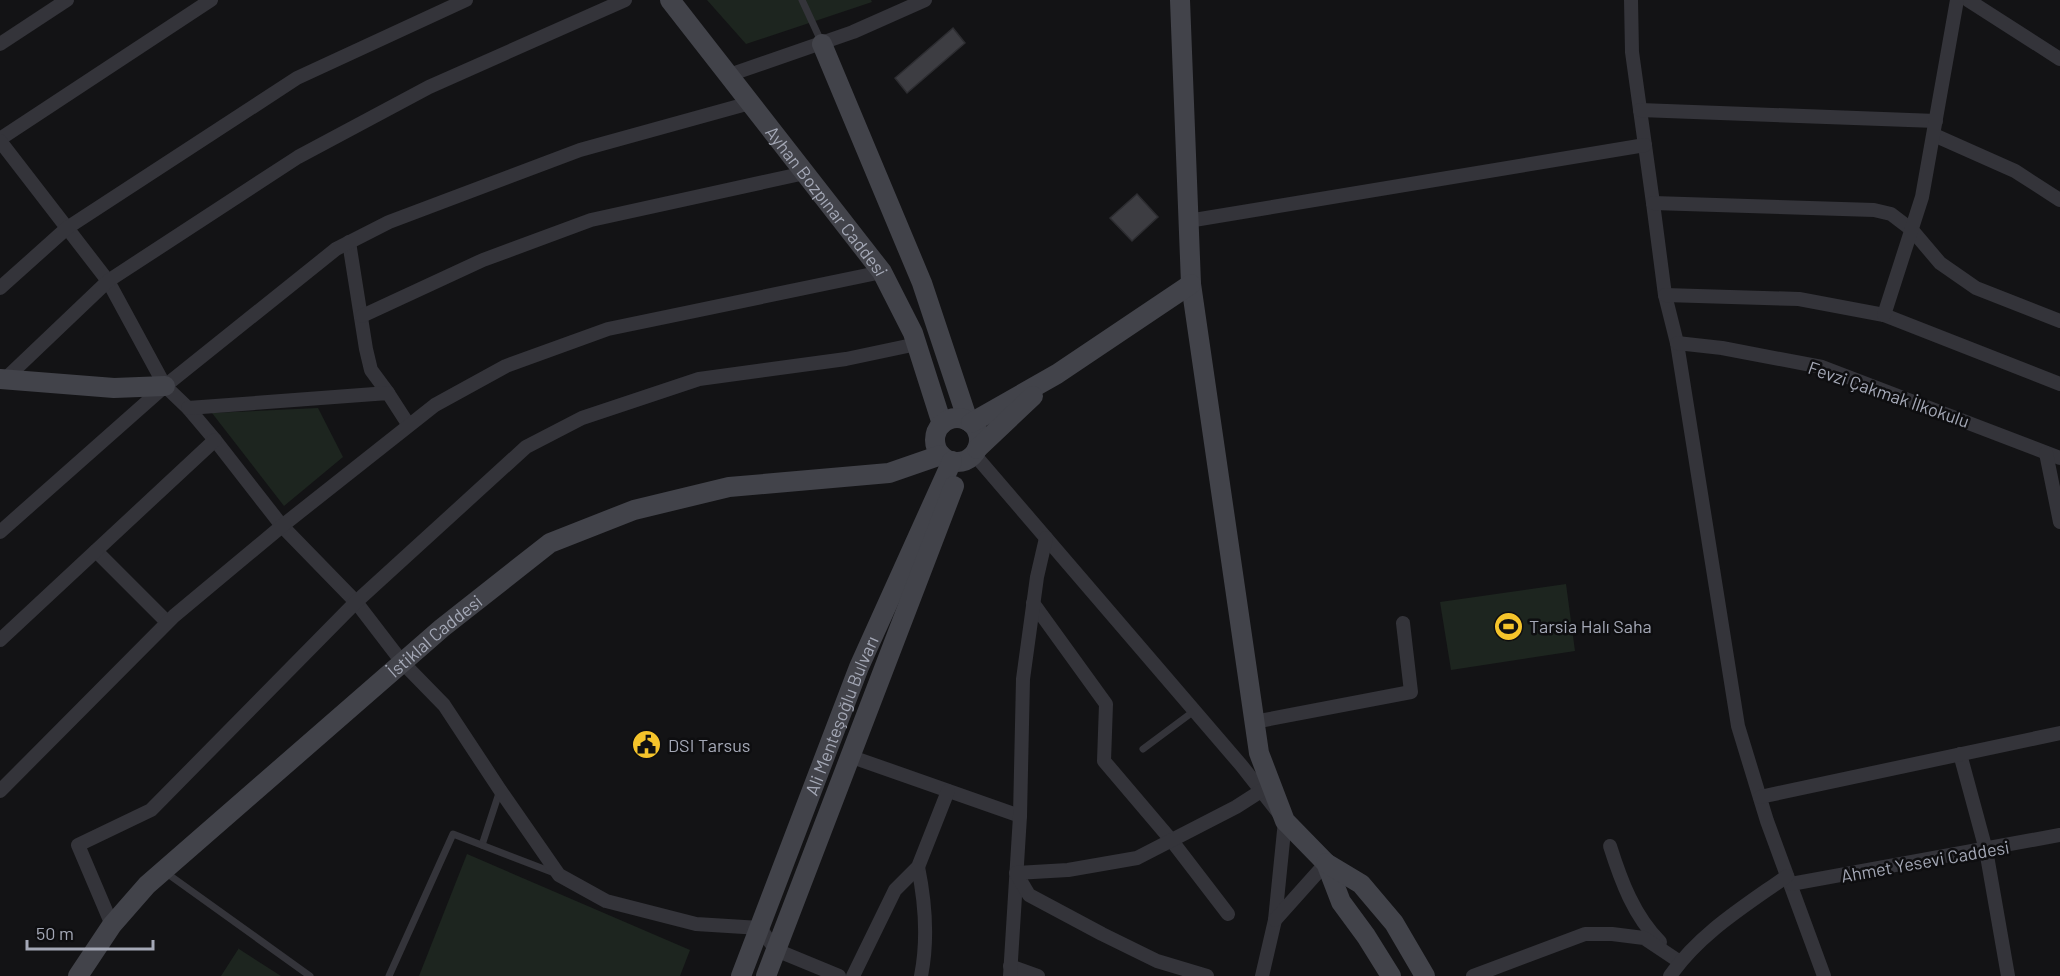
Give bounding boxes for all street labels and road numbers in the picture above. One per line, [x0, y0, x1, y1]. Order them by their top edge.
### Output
street label: Ayhan Bozpınar Caddesi [761, 121, 893, 279]
street label: Fevzi Çakmak İlkokulu [1805, 356, 1973, 432]
street label: İstiklal Caddesi [383, 590, 486, 682]
street label: Ali Menteşoğlu Bulvarı [800, 632, 883, 798]
street label: Ahmet Yesevi Caddesi [1839, 835, 2011, 887]

